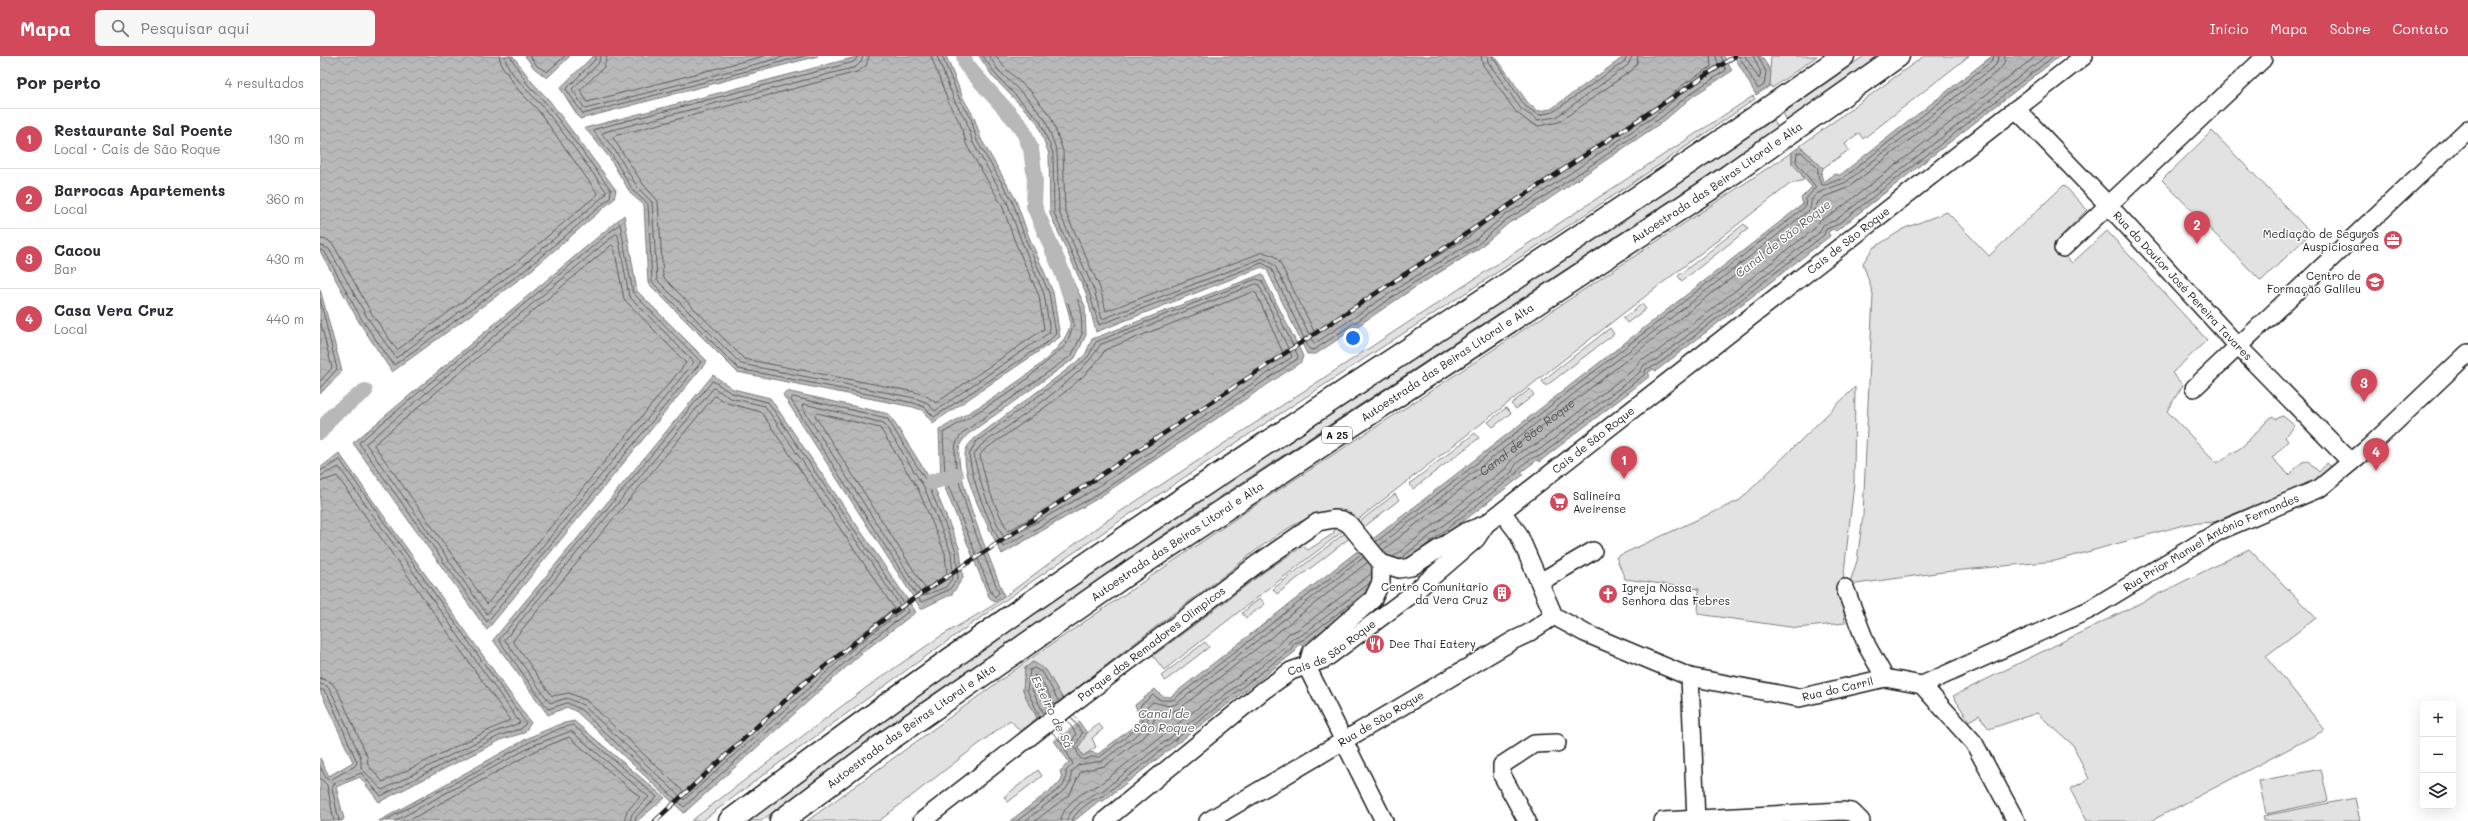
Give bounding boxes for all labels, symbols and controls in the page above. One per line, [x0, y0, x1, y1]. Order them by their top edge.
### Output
search box [95, 10, 375, 46]
text: Mapa [20, 16, 71, 41]
icon: search [109, 17, 131, 39]
text: Pesquisar aqui [141, 18, 250, 38]
text: Início [2209, 19, 2249, 38]
text: Mapa [2271, 19, 2308, 38]
text: Sobre [2330, 19, 2371, 38]
text: Contato [2393, 19, 2448, 38]
text: Por perto [16, 71, 100, 93]
text: 4 resultados [225, 74, 304, 91]
street label: Autoestrada das Beiras Litoral e Alta [1628, 118, 1805, 246]
text: Restaurante Sal Poente [54, 120, 233, 140]
text: 1 [26, 130, 32, 147]
text: 130 m [268, 130, 304, 147]
text: Local · Cais de São Roque [54, 140, 221, 157]
text: Barrocas Apartements [54, 180, 225, 200]
text: 2 [25, 190, 33, 207]
text: 360 m [266, 190, 304, 207]
water label: Canal de São Roque [1731, 196, 1834, 281]
text: Local [54, 200, 88, 217]
street label: Cais de São Roque [1804, 203, 1893, 277]
street label: Rua do Doutor José Pereira Tavares [2110, 208, 2256, 363]
pin: 2 [2184, 211, 2210, 244]
place label: Mediação de Seguros Auspiciosarea [2263, 226, 2379, 254]
office icon: Mediação de Seguros Auspiciosarea [2382, 229, 2404, 251]
text: Cacou [54, 240, 101, 260]
text: 3 [25, 250, 33, 267]
text: 430 m [266, 250, 304, 267]
text: Bar [54, 260, 77, 277]
place label: Centro de Formação Galileu [2267, 268, 2361, 296]
school or university icon: Centro de Formação Galileu [2364, 271, 2386, 293]
street label: Autoestrada das Beiras Litoral e Alta [1358, 299, 1537, 425]
text: Casa Vera Cruz [54, 300, 174, 320]
text: 4 [25, 310, 33, 327]
text: 440 m [266, 310, 304, 327]
text: Local [54, 320, 88, 337]
your location [1343, 328, 1363, 348]
pin: 3 [2351, 369, 2377, 402]
water label: Canal de São Roque [1475, 394, 1578, 479]
street label: Cais de São Roque [1549, 403, 1637, 477]
road number: A 25 [1322, 427, 1352, 443]
pin: 4 [2363, 438, 2389, 471]
pin: 1 [1611, 446, 1637, 479]
street label: Autoestrada das Beiras Litoral e Alta [1088, 478, 1266, 604]
place label: Salineira Aveirense [1573, 488, 1626, 516]
street label: Rua Prior Manuel António Fernandes [2120, 490, 2301, 594]
supermarket icon: Salineira Aveirense [1548, 491, 1570, 513]
place label: Centro Comunitario da Vera Cruz [1381, 579, 1488, 607]
place label: Igreja Nossa Senhora das Febres [1622, 580, 1730, 608]
building icon: Centro Comunitario da Vera Cruz [1491, 582, 1513, 604]
street label: Parque dos Remadores Olímpicos [1074, 583, 1228, 704]
church icon: Igreja Nossa Senhora das Febres [1597, 583, 1619, 605]
street label: Cais de São Roque [1285, 616, 1379, 679]
restaurant icon: Dee Thai Eatery [1364, 633, 1386, 655]
place label: Dee Thai Eatery [1389, 636, 1476, 651]
street label: Autoestrada das Beiras Litoral e Alta [823, 660, 998, 791]
water label: Esteiro de Sá [1028, 672, 1077, 751]
street label: Rua do Carril [1801, 673, 1875, 704]
street label: Rua de São Roque [1335, 687, 1427, 749]
map controls [2420, 701, 2456, 809]
button: + [2420, 701, 2456, 737]
water label: Canal de São Roque [1133, 705, 1195, 735]
button: − [2420, 737, 2456, 773]
button: layers [2420, 773, 2456, 809]

